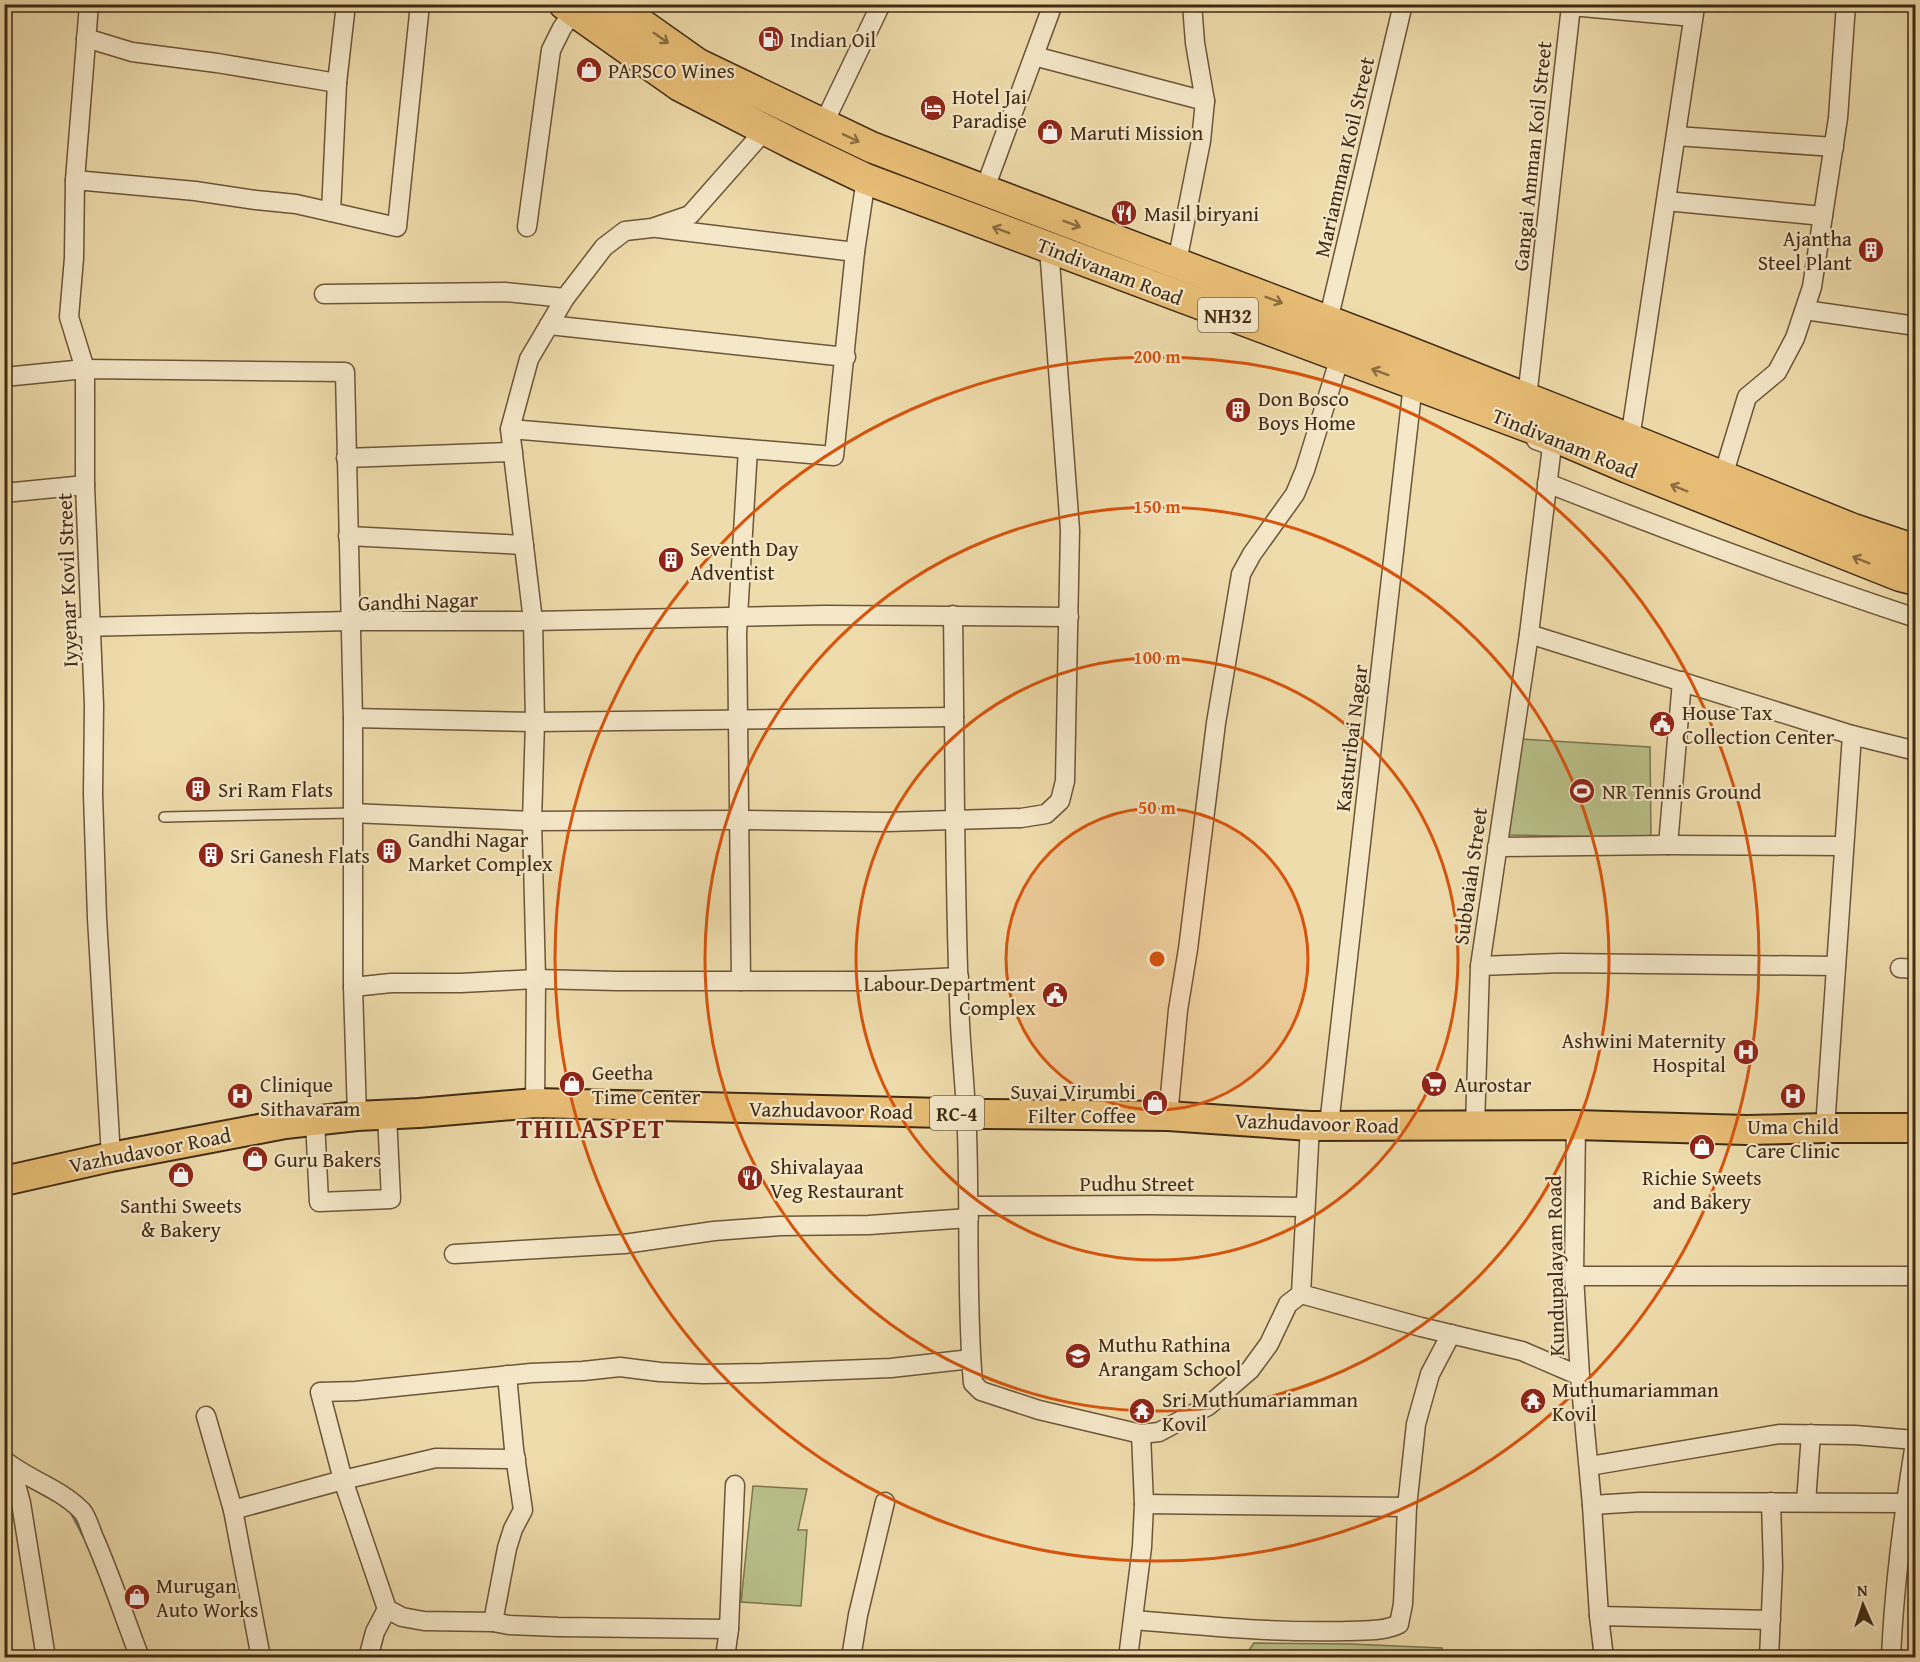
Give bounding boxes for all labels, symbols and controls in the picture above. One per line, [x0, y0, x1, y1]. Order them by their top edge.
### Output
fuel station icon: Indian Oil [756, 24, 786, 54]
place label: Indian Oil [790, 24, 876, 55]
one-way arrow [652, 32, 668, 44]
street label: Gangai Amman Koil Street [1505, 39, 1560, 273]
street label: Mariamman Koil Street [1306, 53, 1382, 260]
shop icon: PAPSCO Wines [574, 55, 604, 85]
place label: PAPSCO Wines [608, 55, 735, 86]
place label: Hotel Jai Paradise [952, 81, 1027, 136]
hotel icon: Hotel Jai Paradise [918, 93, 948, 123]
shop icon: Maruti Mission [1035, 117, 1065, 147]
place label: Maruti Mission [1070, 117, 1203, 148]
one-way arrow [842, 133, 860, 145]
restaurant icon: Masil biryani [1109, 198, 1139, 228]
place label: Masil biryani [1144, 198, 1259, 229]
one-way arrow [1062, 219, 1081, 230]
one-way arrow [992, 223, 1011, 234]
place label: Ajantha Steel Plant [1758, 223, 1853, 278]
street label: Tindivanam Road [1033, 229, 1188, 313]
building icon: Ajantha Steel Plant [1856, 235, 1886, 265]
one-way arrow [1265, 295, 1283, 306]
road number: NH32 [1198, 298, 1258, 332]
text: 200 m [1133, 343, 1181, 370]
one-way arrow [1371, 365, 1390, 376]
place label: Don Bosco Boys Home [1258, 383, 1356, 438]
building icon: Don Bosco Boys Home [1223, 395, 1253, 425]
street label: Tindivanam Road [1488, 400, 1643, 487]
one-way arrow [1671, 482, 1689, 493]
street label: Iyyenar Kovil Street [48, 492, 86, 668]
text: 150 m [1133, 493, 1181, 520]
place label: Seventh Day Adventist [690, 533, 799, 588]
building icon: Seventh Day Adventist [656, 545, 686, 575]
one-way arrow [1852, 554, 1870, 565]
street label: Gandhi Nagar [357, 583, 479, 619]
text: 100 m [1133, 644, 1181, 671]
street label: Kasturibai Nagar [1327, 662, 1375, 813]
place label: House Tax Collection Center [1682, 697, 1835, 752]
public building icon: House Tax Collection Center [1647, 709, 1677, 739]
building icon: Sri Ram Flats [183, 774, 213, 804]
place label: Sri Ram Flats [218, 774, 333, 805]
sports icon: NR Tennis Ground [1567, 776, 1597, 806]
place label: NR Tennis Ground [1602, 776, 1762, 807]
text: 50 m [1138, 794, 1177, 821]
street label: Subbaiah Street [1445, 805, 1495, 947]
place label: Gandhi Nagar Market Complex [408, 824, 553, 879]
building icon: Gandhi Nagar Market Complex [374, 836, 404, 866]
building icon: Sri Ganesh Flats [196, 840, 226, 870]
place label: Sri Ganesh Flats [230, 840, 370, 871]
centre of rings [1147, 949, 1167, 969]
place label: Labour Department Complex [863, 968, 1037, 1023]
public building icon: Labour Department Complex [1040, 980, 1070, 1010]
place label: Ashwini Maternity Hospital [1561, 1025, 1727, 1080]
hospital icon: Ashwini Maternity Hospital [1731, 1037, 1761, 1067]
place label: Geetha Time Center [592, 1057, 701, 1112]
place label: Clinique Sithavaram [260, 1069, 360, 1124]
shop icon: Geetha Time Center [557, 1069, 587, 1099]
supermarket icon: Aurostar [1419, 1069, 1449, 1099]
place label: Aurostar [1454, 1069, 1532, 1100]
place label: Suvai Virumbi Filter Coffee [1010, 1076, 1136, 1131]
hospital icon: Clinique Sithavaram [225, 1081, 255, 1111]
hospital icon: Uma Child Care Clinic [1778, 1081, 1808, 1111]
shop icon: Suvai Virumbi Filter Coffee [1140, 1088, 1170, 1118]
street label: Vazhudavoor Road [749, 1093, 914, 1127]
road number: RC-4 [930, 1096, 984, 1130]
street label: Vazhudavoor Road [1234, 1105, 1400, 1141]
district label: THILASPET [517, 1108, 665, 1148]
place label: Uma Child Care Clinic [1746, 1111, 1840, 1166]
street label: Vazhudavoor Road [66, 1119, 234, 1181]
shop icon: Richie Sweets and Bakery [1687, 1132, 1717, 1162]
shop icon: Guru Bakers [240, 1144, 270, 1174]
place label: Guru Bakers [274, 1144, 381, 1175]
place label: Shivalayaa Veg Restaurant [770, 1151, 905, 1206]
shop icon: Santhi Sweets & Bakery [166, 1160, 196, 1190]
place label: Richie Sweets and Bakery [1642, 1162, 1762, 1217]
restaurant icon: Shivalayaa Veg Restaurant [735, 1163, 765, 1193]
street label: Pudhu Street [1080, 1168, 1195, 1199]
street label: Kundupalayam Road [1538, 1174, 1572, 1357]
place label: Santhi Sweets & Bakery [120, 1190, 242, 1245]
place label: Muthu Rathina Arangam School [1098, 1329, 1242, 1384]
school or university icon: Muthu Rathina Arangam School [1063, 1341, 1093, 1371]
place label: Muthumariamman Kovil [1552, 1374, 1719, 1429]
place label: Sri Muthumariamman Kovil [1162, 1384, 1358, 1439]
temple icon: Muthumariamman Kovil [1518, 1386, 1548, 1416]
temple icon: Sri Muthumariamman Kovil [1127, 1396, 1157, 1426]
place label: Murugan Auto Works [156, 1570, 258, 1625]
north arrow [1833, 1575, 1893, 1635]
text: N [1856, 1578, 1868, 1602]
shop icon: Murugan Auto Works [122, 1582, 152, 1612]

